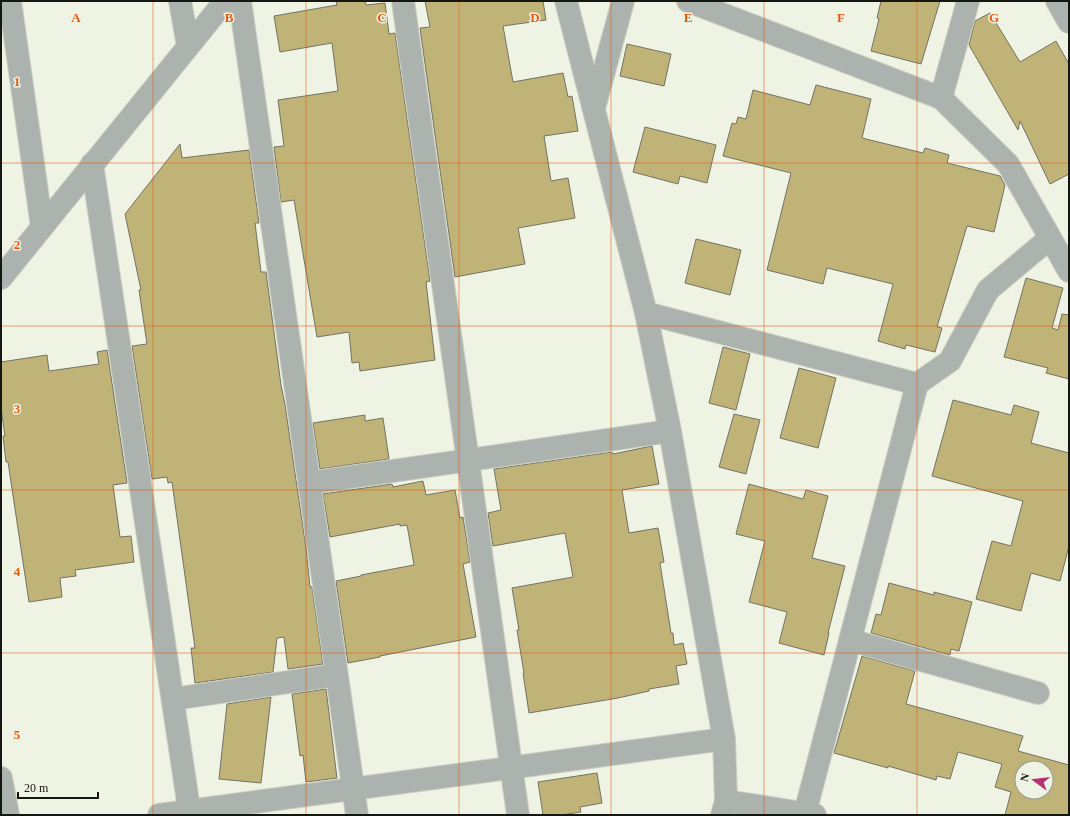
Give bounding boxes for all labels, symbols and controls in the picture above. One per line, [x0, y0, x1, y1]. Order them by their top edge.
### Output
text: A [71, 10, 81, 25]
text: B [225, 10, 234, 25]
text: C [377, 10, 387, 25]
text: D [530, 10, 540, 25]
text: E [684, 10, 692, 25]
text: F [837, 10, 845, 25]
text: G [989, 10, 999, 25]
text: 1 [14, 74, 20, 89]
text: 2 [14, 237, 20, 252]
text: 3 [14, 401, 21, 416]
text: 4 [14, 564, 21, 579]
text: 5 [14, 727, 21, 742]
north arrow [1014, 760, 1054, 800]
text: N [1018, 772, 1031, 783]
scale bar [18, 774, 98, 800]
text: 20 m [24, 781, 49, 795]

